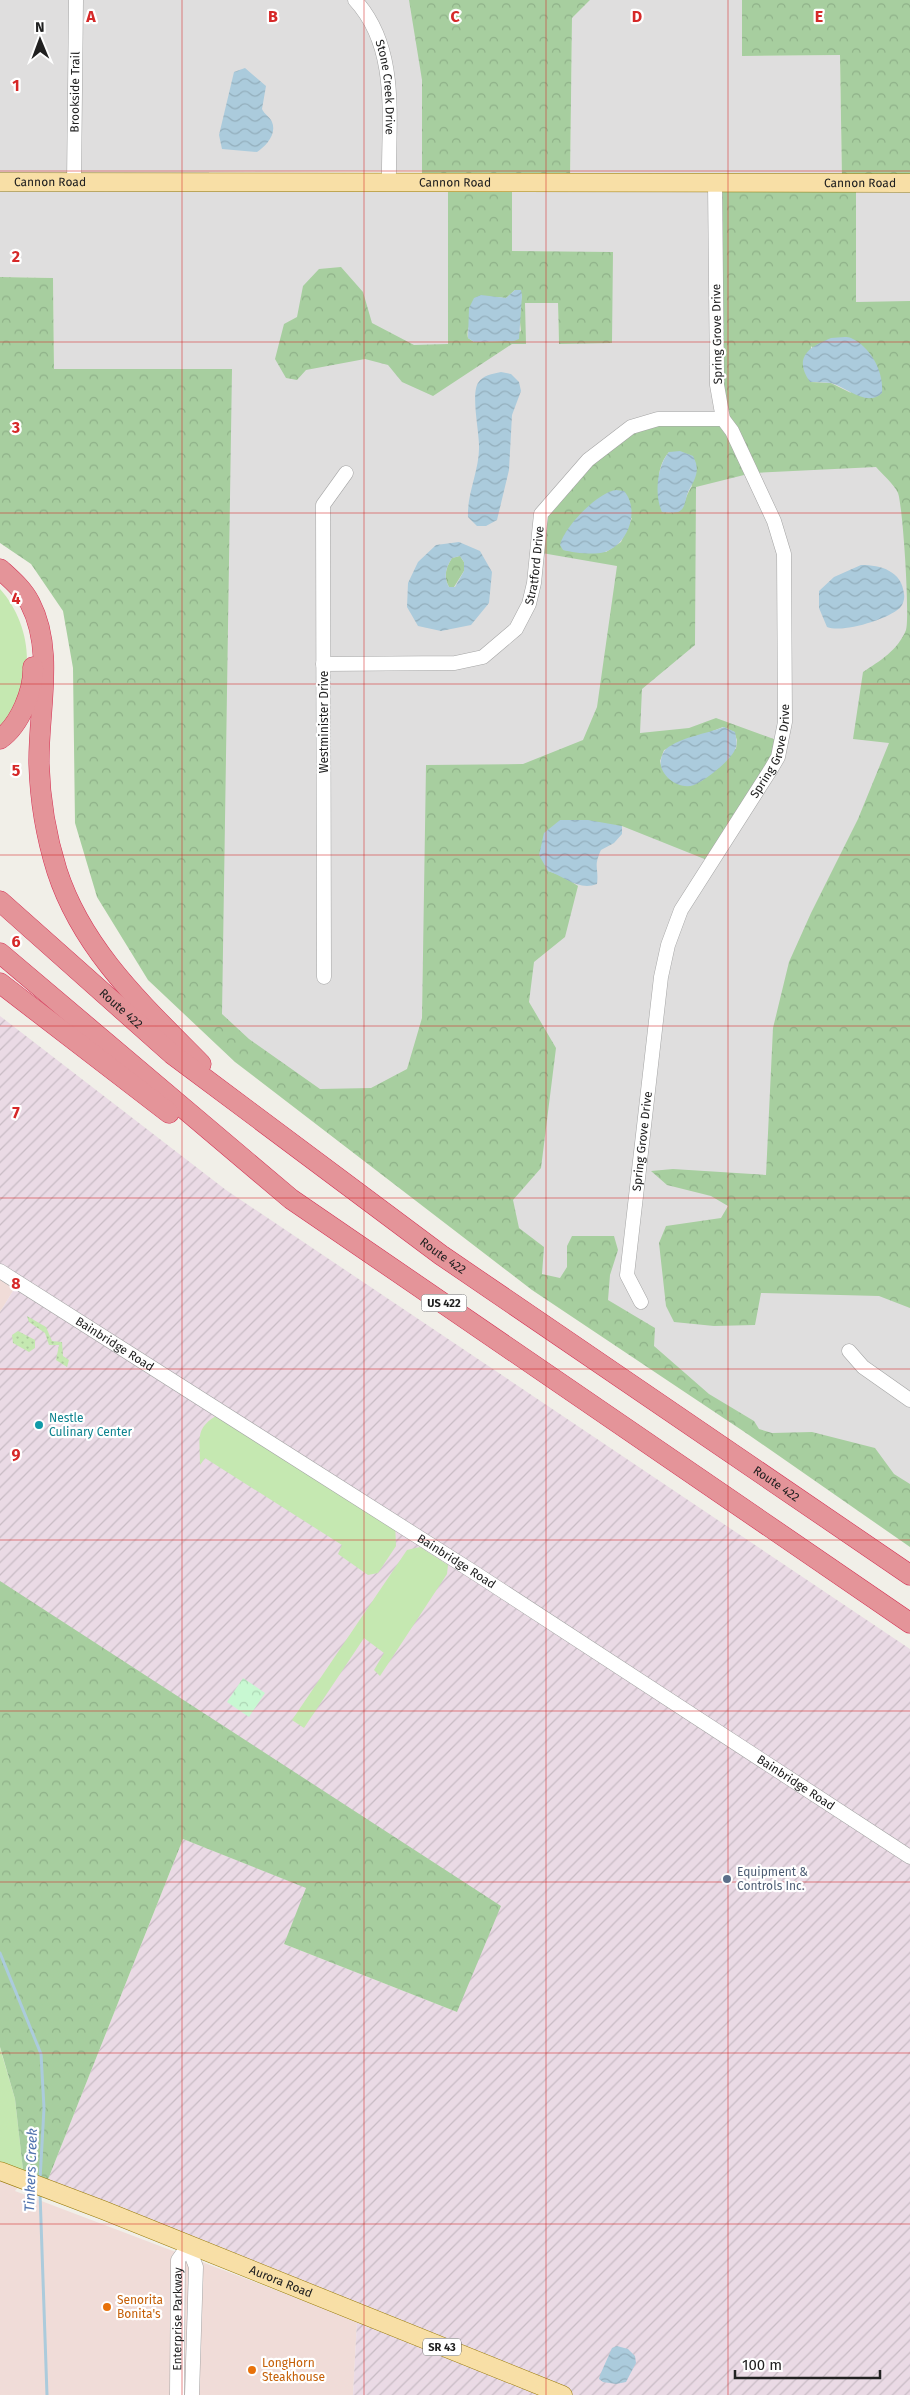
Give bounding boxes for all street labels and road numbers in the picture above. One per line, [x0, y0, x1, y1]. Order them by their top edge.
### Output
street label: Stone Creek Drive [372, 38, 397, 135]
street label: Brookside Trail [68, 51, 82, 133]
street label: Cannon Road [14, 175, 86, 189]
street label: Cannon Road [419, 175, 491, 190]
street label: Cannon Road [824, 176, 896, 190]
street label: Spring Grove Drive [709, 284, 725, 384]
street label: Stratford Drive [522, 525, 547, 607]
street label: Westminister Drive [317, 671, 331, 773]
street label: Spring Grove Drive [747, 704, 792, 801]
street label: Route 422 [97, 986, 146, 1032]
street label: Spring Grove Drive [630, 1090, 655, 1192]
street label: Route 422 [417, 1235, 469, 1277]
road number: US 422 [422, 1295, 466, 1312]
street label: Bainbridge Road [73, 1314, 157, 1374]
street label: Route 422 [751, 1463, 802, 1505]
street label: Bainbridge Road [415, 1531, 498, 1592]
street label: Bainbridge Road [754, 1752, 837, 1813]
street label: Aurora Road [247, 2263, 315, 2301]
street label: Enterprise Parkway [170, 2267, 185, 2371]
road number: SR 43 [423, 2338, 461, 2356]

